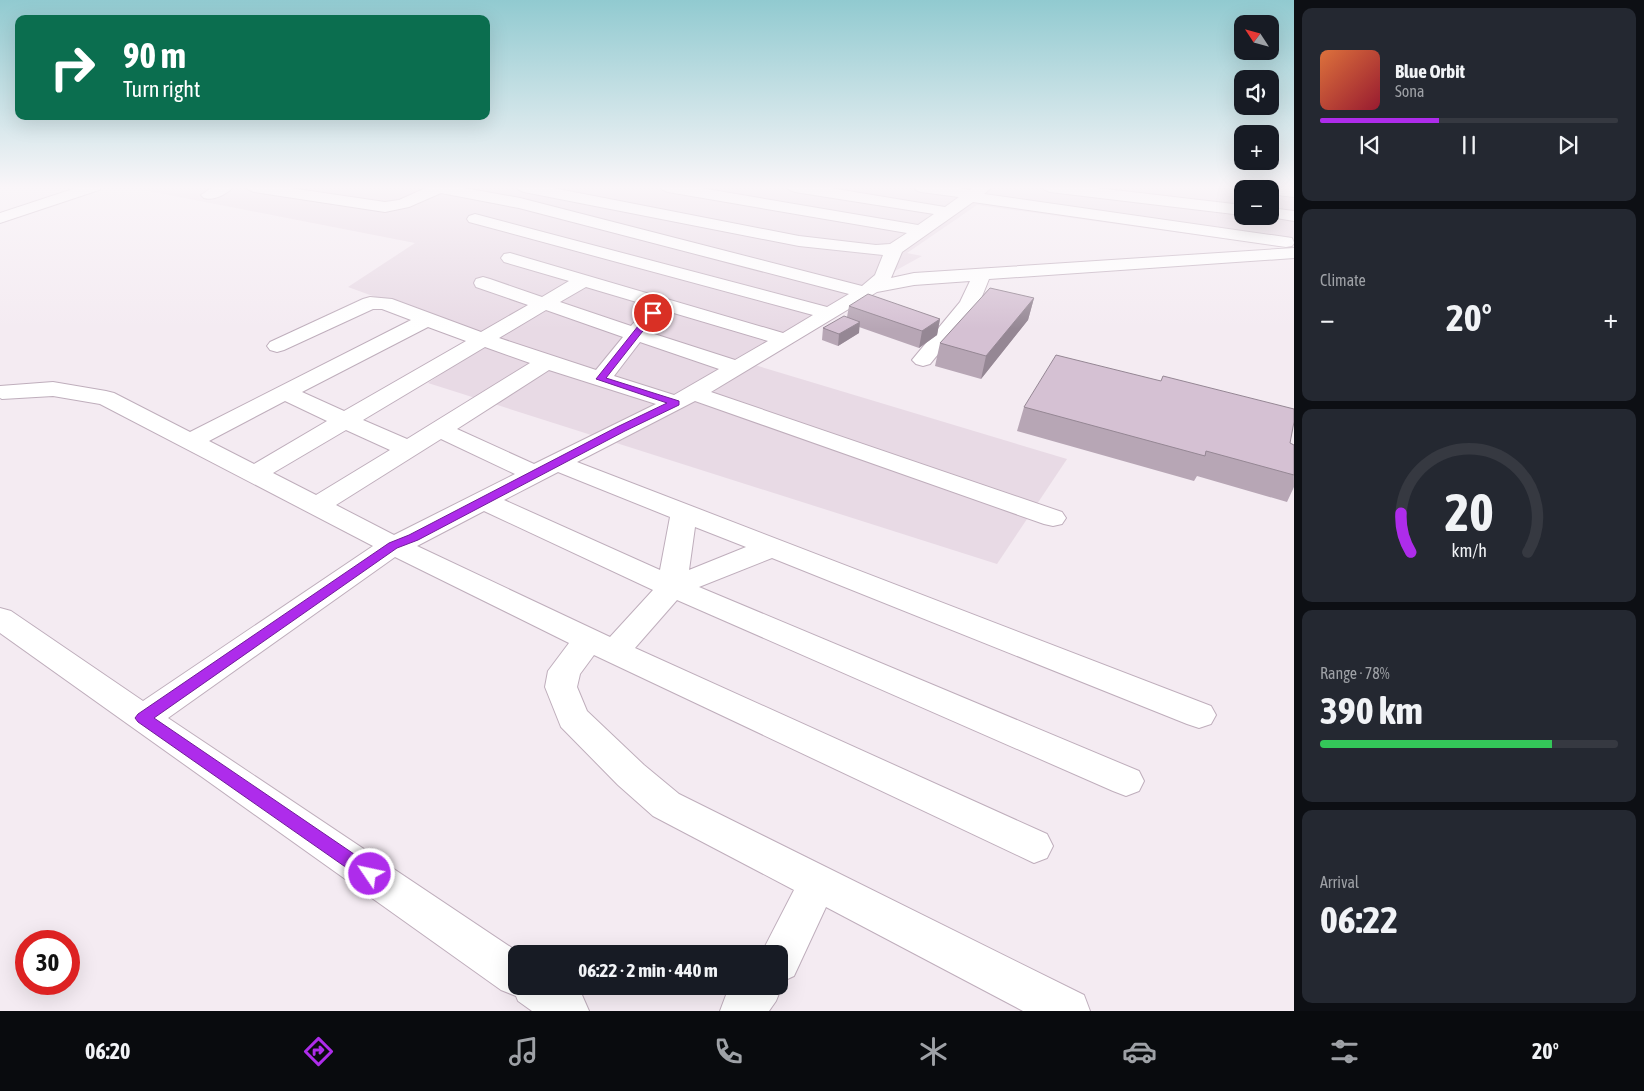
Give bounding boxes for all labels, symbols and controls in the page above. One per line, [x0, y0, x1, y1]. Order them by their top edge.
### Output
north arrow [1234, 15, 1279, 60]
map controls [1234, 15, 1279, 225]
icon: right [40, 35, 105, 100]
text: 90 m [123, 35, 186, 75]
text: Blue Orbit [1395, 60, 1465, 82]
button: sound [1234, 70, 1279, 115]
text: Turn right [123, 76, 200, 102]
text: Sona [1395, 82, 1424, 100]
button: + [1234, 125, 1279, 170]
icon: previous [1356, 131, 1384, 159]
icon: pause [1455, 131, 1483, 159]
icon: next [1554, 131, 1582, 159]
button: − [1234, 180, 1279, 225]
text: Climate [1320, 271, 1366, 289]
pin [632, 292, 674, 334]
text: 20° [1446, 296, 1492, 339]
icon: arrive [639, 299, 667, 327]
text: − [1320, 302, 1335, 334]
text: + [1603, 302, 1618, 334]
text: 20 [1445, 482, 1493, 542]
text: km/h [1451, 540, 1487, 561]
text: Range · 78% [1320, 664, 1390, 682]
text: 390 km [1320, 689, 1423, 732]
position arrow [343, 847, 395, 899]
text: Arrival [1320, 873, 1359, 891]
text: 06:22 [1320, 898, 1398, 941]
speed limit sign: 30 [15, 930, 80, 995]
text: 06:22 · 2 min · 440 m [578, 959, 718, 981]
icon: directions [301, 1034, 336, 1069]
icon: music [506, 1034, 541, 1069]
icon: phone [711, 1034, 746, 1069]
icon: climate [916, 1034, 951, 1069]
icon: car [1122, 1034, 1157, 1069]
icon: filters [1327, 1034, 1362, 1069]
text: 06:20 [85, 1038, 130, 1064]
text: 20° [1532, 1038, 1559, 1064]

